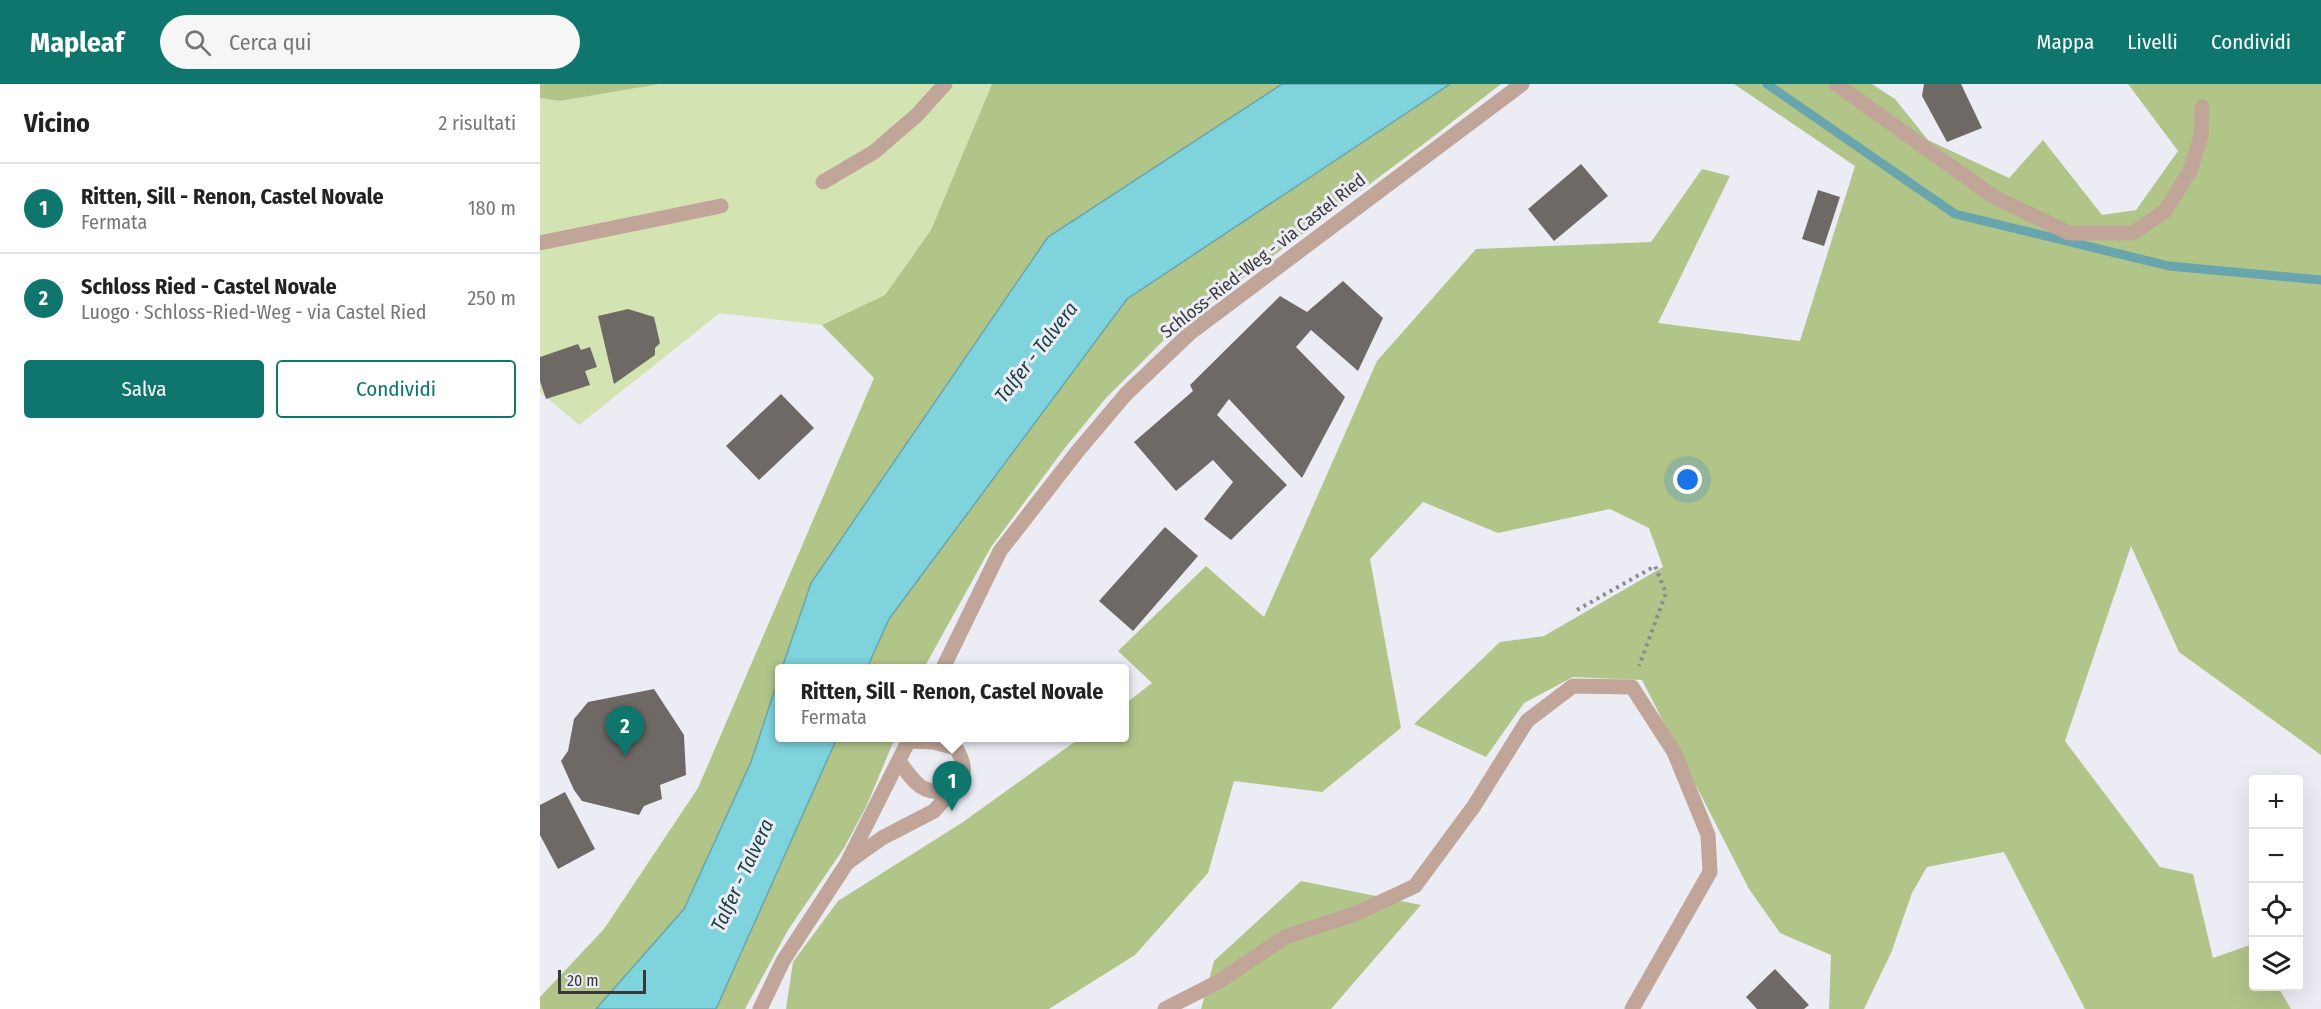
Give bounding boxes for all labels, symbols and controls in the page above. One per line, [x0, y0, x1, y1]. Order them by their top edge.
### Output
search box [160, 15, 580, 69]
text: Mapleaf [30, 26, 124, 59]
icon: search [181, 26, 214, 59]
text: Cerca qui [229, 29, 312, 56]
text: Mappa [2037, 29, 2094, 55]
text: Livelli [2127, 29, 2178, 55]
text: Condividi [2211, 29, 2291, 55]
text: Vicino [24, 108, 90, 139]
text: 2 risultati [438, 111, 516, 135]
street label: Schloss-Ried-Weg - via Castel Ried [1156, 169, 1370, 343]
text: Ritten, Sill - Renon, Castel Novale [81, 183, 384, 210]
text: 1 [39, 196, 48, 220]
text: 180 m [468, 196, 516, 220]
text: Fermata [81, 210, 147, 234]
text: Schloss Ried - Castel Novale [81, 273, 337, 300]
text: 2 [39, 286, 48, 310]
text: 250 m [468, 286, 516, 310]
water label: Talfer - Talvera [989, 297, 1083, 407]
text: Luogo · Schloss-Ried-Weg - via Castel Ried [81, 300, 427, 324]
button: Salva [24, 360, 264, 418]
button: Condividi [276, 360, 516, 418]
your location [1673, 465, 1702, 494]
popup [775, 664, 1129, 742]
text: Ritten, Sill - Renon, Castel Novale [801, 678, 1103, 705]
text: Fermata [801, 705, 867, 729]
pin: 2 [606, 706, 644, 756]
pin: 1 [932, 762, 972, 811]
map controls [2249, 775, 2303, 991]
button: + [2249, 775, 2303, 829]
water label: Talfer - Talvera [706, 815, 778, 935]
button: − [2249, 829, 2303, 883]
button: locate [2249, 883, 2303, 937]
button: layers [2249, 937, 2303, 991]
scale bar [558, 967, 646, 994]
text: 20 m [567, 971, 598, 990]

